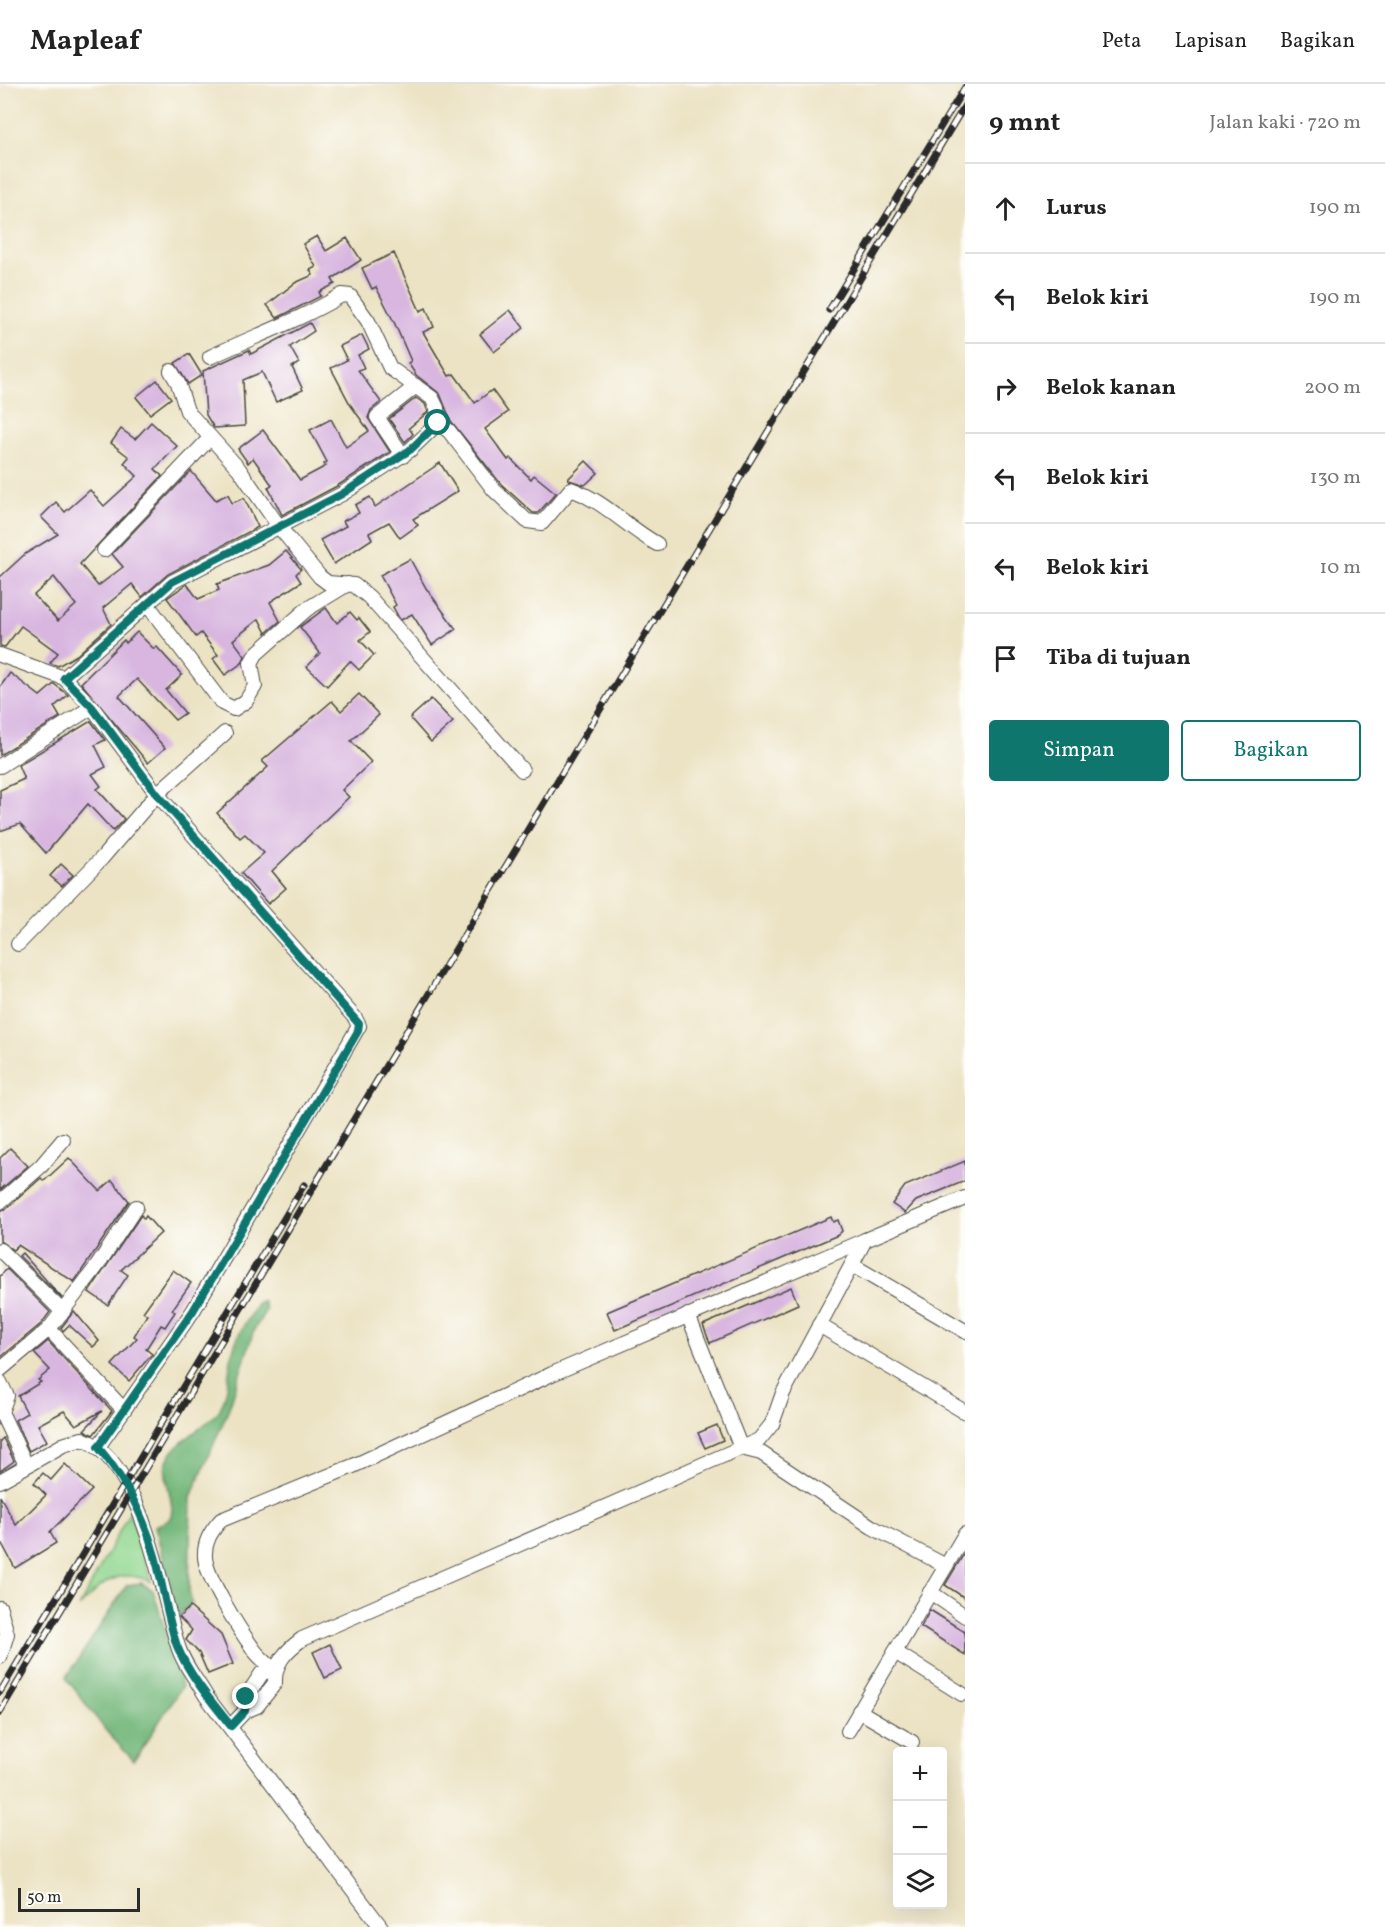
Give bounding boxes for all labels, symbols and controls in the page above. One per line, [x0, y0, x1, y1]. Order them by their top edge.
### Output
text: Mapleaf [30, 22, 140, 61]
text: Peta [1102, 27, 1141, 56]
text: Lapisan [1174, 27, 1247, 56]
text: Bagikan [1280, 27, 1355, 56]
text: 9 mnt [989, 105, 1060, 141]
text: Jalan kaki · 720 m [1209, 109, 1361, 137]
icon: ahead [989, 192, 1022, 225]
text: Lurus [1046, 193, 1107, 224]
text: 190 m [1309, 194, 1361, 222]
icon: left [989, 282, 1022, 315]
text: Belok kiri [1046, 283, 1149, 314]
text: 190 m [1309, 284, 1361, 312]
icon: right [989, 372, 1022, 405]
text: Belok kanan [1046, 373, 1176, 404]
text: 200 m [1304, 374, 1361, 402]
route start [424, 409, 450, 435]
icon: left [989, 462, 1022, 495]
text: Belok kiri [1046, 463, 1149, 494]
text: 130 m [1310, 464, 1361, 492]
icon: left [989, 552, 1022, 585]
text: Belok kiri [1046, 553, 1149, 584]
text: 10 m [1320, 554, 1361, 582]
icon: arrive [989, 642, 1022, 675]
text: Tiba di tujuan [1046, 643, 1191, 674]
button: Simpan [989, 720, 1169, 781]
button: Bagikan [1181, 720, 1361, 781]
route end [232, 1683, 258, 1709]
map controls [893, 1747, 947, 1909]
button: + [893, 1747, 947, 1801]
button: − [893, 1801, 947, 1855]
button: layers [893, 1855, 947, 1909]
scale bar [18, 1885, 140, 1912]
text: 50 m [27, 1887, 61, 1909]

